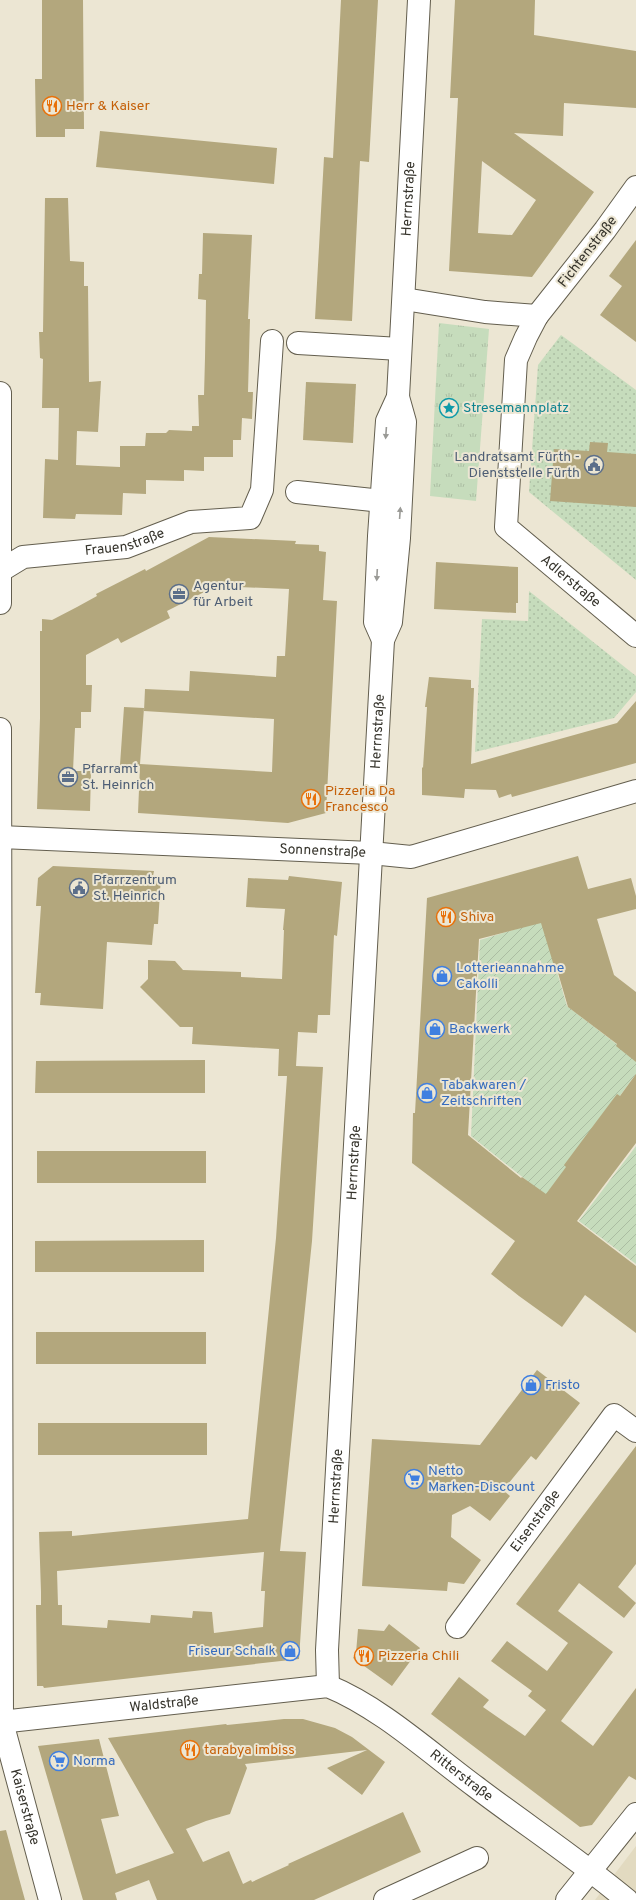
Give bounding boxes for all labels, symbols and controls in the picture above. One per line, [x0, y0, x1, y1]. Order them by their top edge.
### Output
restaurant icon: Herr & Kaiser [41, 95, 63, 117]
place label: Herr & Kaiser [66, 98, 150, 115]
street label: Herrnstraße [398, 161, 419, 237]
street label: Fichtenstraße [555, 213, 621, 291]
place icon: Stresemannplatz [438, 397, 460, 419]
place label: Stresemannplatz [463, 400, 569, 417]
one-way arrow [383, 427, 390, 439]
place label: Landratsamt Fürth - Dienststelle Fürth [454, 449, 580, 482]
public building icon: Landratsamt Fürth - Dienststelle Fürth [583, 454, 605, 476]
one-way arrow [397, 507, 404, 519]
street label: Frauenstraße [84, 525, 167, 559]
street label: Adlerstraße [537, 551, 604, 611]
one-way arrow [374, 569, 381, 581]
place label: Agentur für Arbeit [193, 578, 253, 611]
office icon: Agentur für Arbeit [168, 583, 190, 605]
street label: Herrnstraße [367, 693, 388, 769]
place label: Pfarramt St. Heinrich [82, 761, 155, 794]
office icon: Pfarramt St. Heinrich [57, 766, 79, 788]
place label: Pizzeria Da Francesco [325, 783, 395, 816]
restaurant icon: Pizzeria Da Francesco [300, 788, 322, 810]
street label: Sonnenstraße [279, 841, 366, 861]
place label: Pfarrzentrum St. Heinrich [93, 872, 177, 905]
public building icon: Pfarrzentrum St. Heinrich [68, 877, 90, 899]
restaurant icon: Shiva [435, 906, 457, 928]
place label: Shiva [460, 909, 494, 926]
place label: Lotterieannahme Cakolli [456, 960, 564, 993]
shop icon: Lotterieannahme Cakolli [431, 965, 453, 987]
shop icon: Backwerk [424, 1018, 446, 1040]
place label: Backwerk [449, 1021, 510, 1038]
place label: Tabakwaren / Zeitschriften [441, 1077, 527, 1110]
shop icon: Tabakwaren / Zeitschriften [416, 1082, 438, 1104]
street label: Herrnstraße [343, 1125, 365, 1201]
shop icon: Fristo [520, 1374, 542, 1396]
place label: Fristo [545, 1377, 580, 1394]
street label: Herrnstraße [326, 1448, 347, 1524]
place label: Netto Marken-Discount [428, 1463, 535, 1496]
supermarket icon: Netto Marken-Discount [403, 1468, 425, 1490]
street label: Eisenstraße [507, 1487, 564, 1555]
shop icon: Friseur Schalk [279, 1640, 301, 1662]
place label: Friseur Schalk [188, 1643, 276, 1660]
restaurant icon: Pizzeria Chili [353, 1645, 375, 1667]
place label: Pizzeria Chili [378, 1648, 459, 1665]
street label: Waldstraße [129, 1692, 199, 1716]
restaurant icon: tarabya imbiss [179, 1739, 201, 1761]
place label: tarabya imbiss [204, 1742, 295, 1759]
street label: Ritterstraße [426, 1746, 496, 1805]
supermarket icon: Norma [48, 1750, 70, 1772]
place label: Norma [73, 1753, 115, 1770]
street label: Kaiserstraße [6, 1767, 43, 1847]

